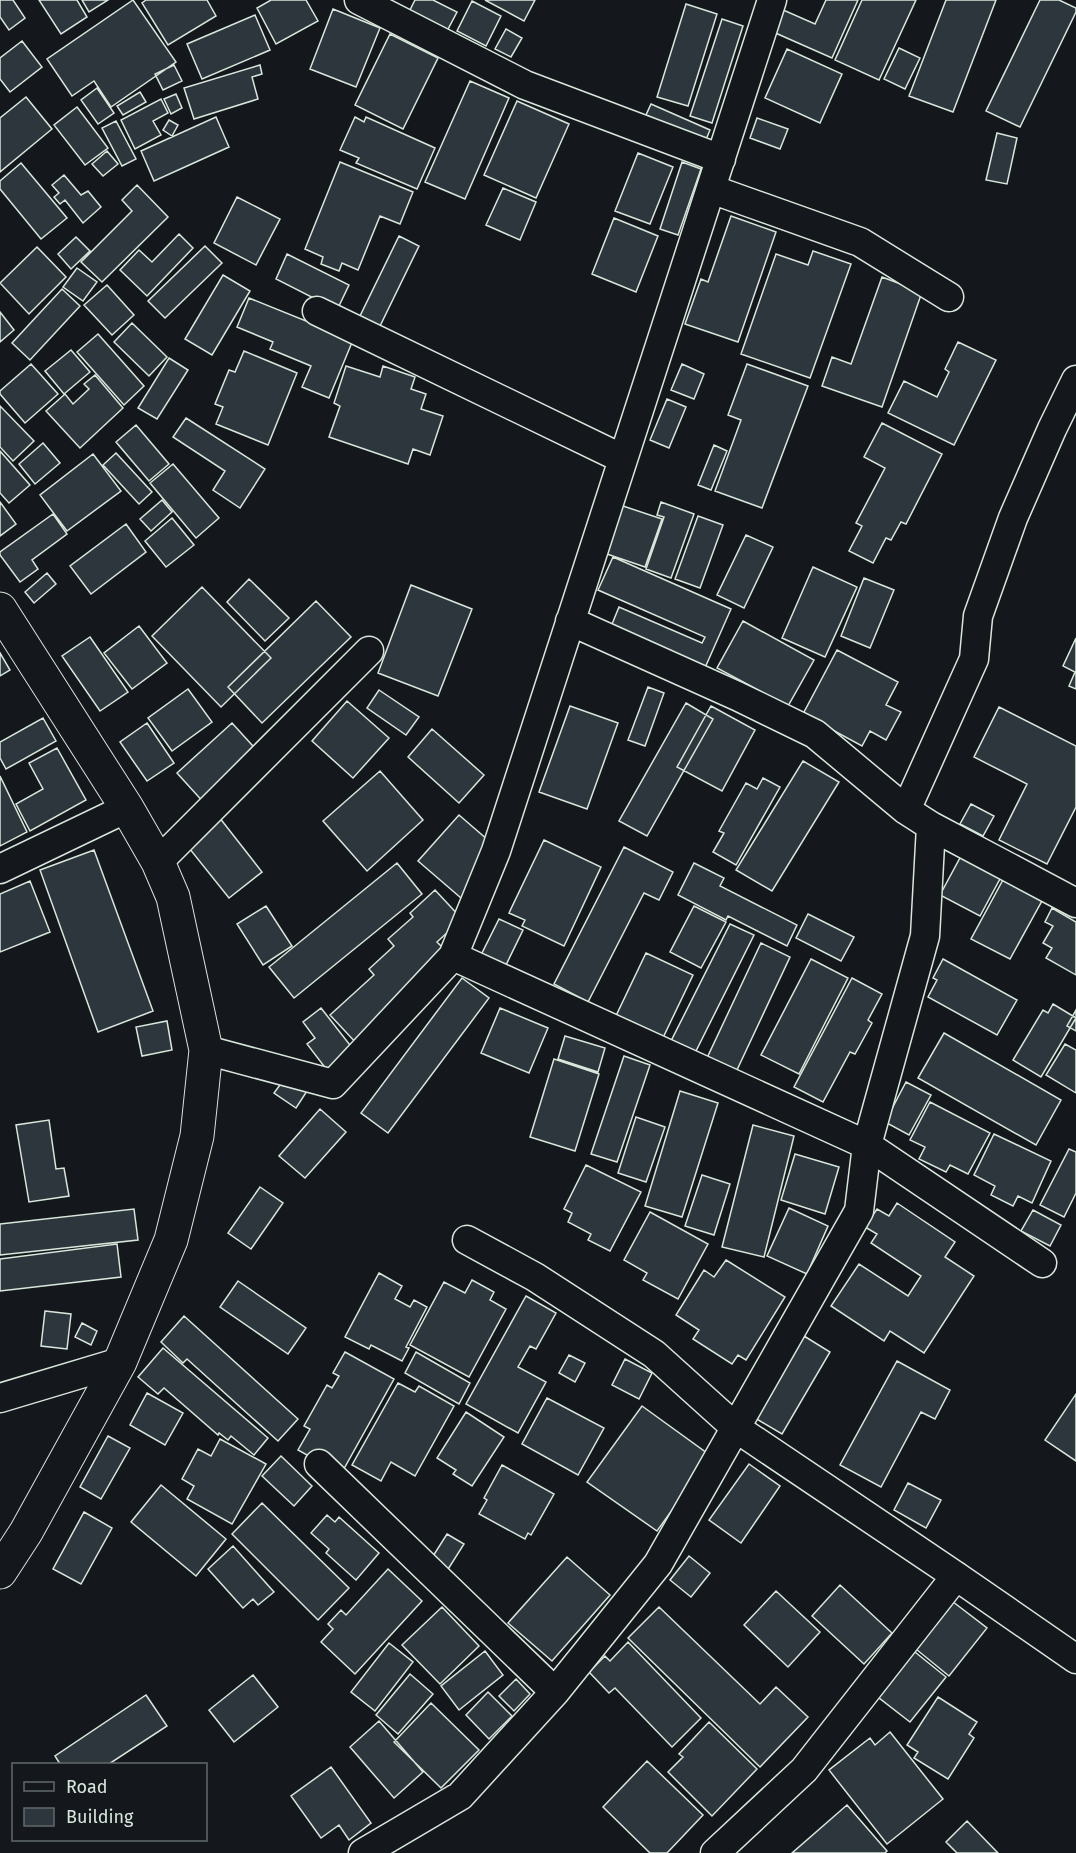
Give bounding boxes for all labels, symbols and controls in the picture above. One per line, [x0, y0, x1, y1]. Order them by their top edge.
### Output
legend [12, 1763, 207, 1841]
text: Road [66, 1776, 108, 1798]
text: Building [66, 1806, 134, 1828]

